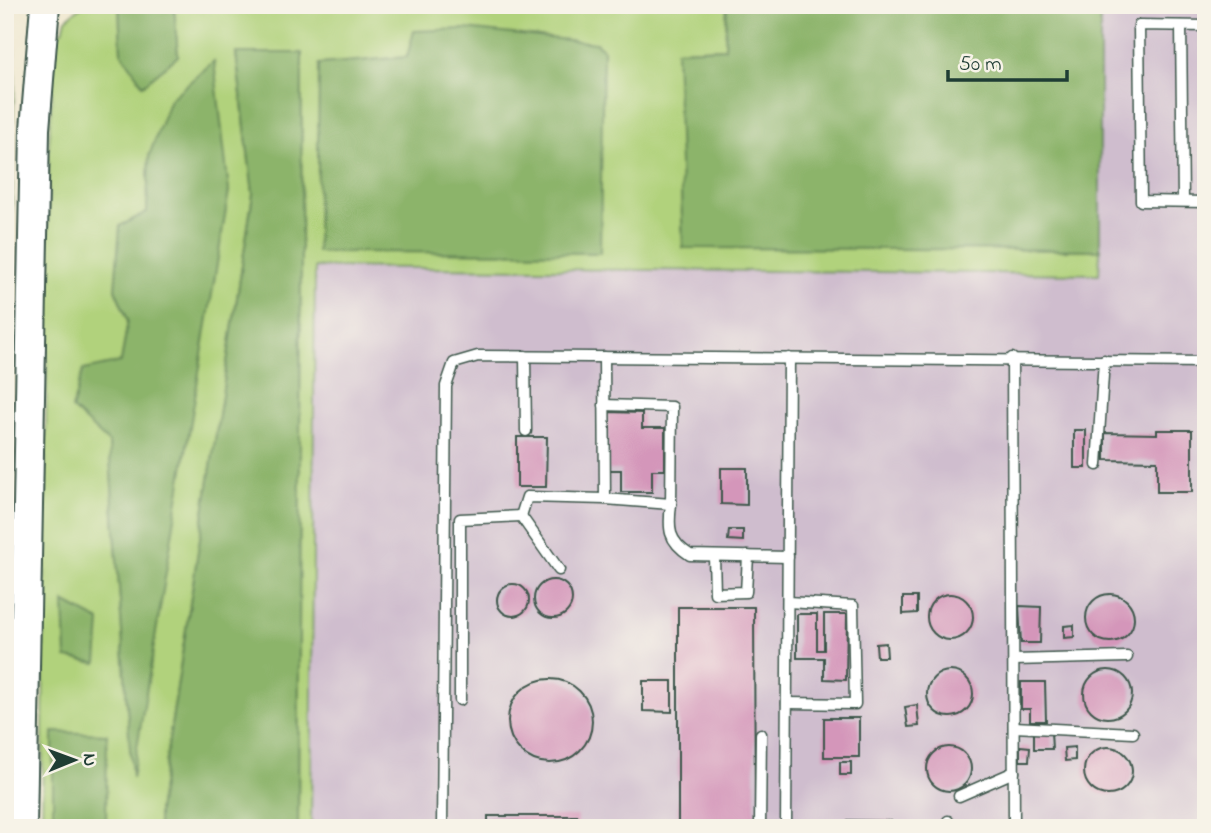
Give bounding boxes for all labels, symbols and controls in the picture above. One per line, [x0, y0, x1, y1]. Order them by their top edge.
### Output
scale bar [948, 38, 1068, 82]
text: 50 m [959, 50, 1002, 80]
north arrow [38, 724, 108, 794]
text: N [75, 753, 102, 767]

